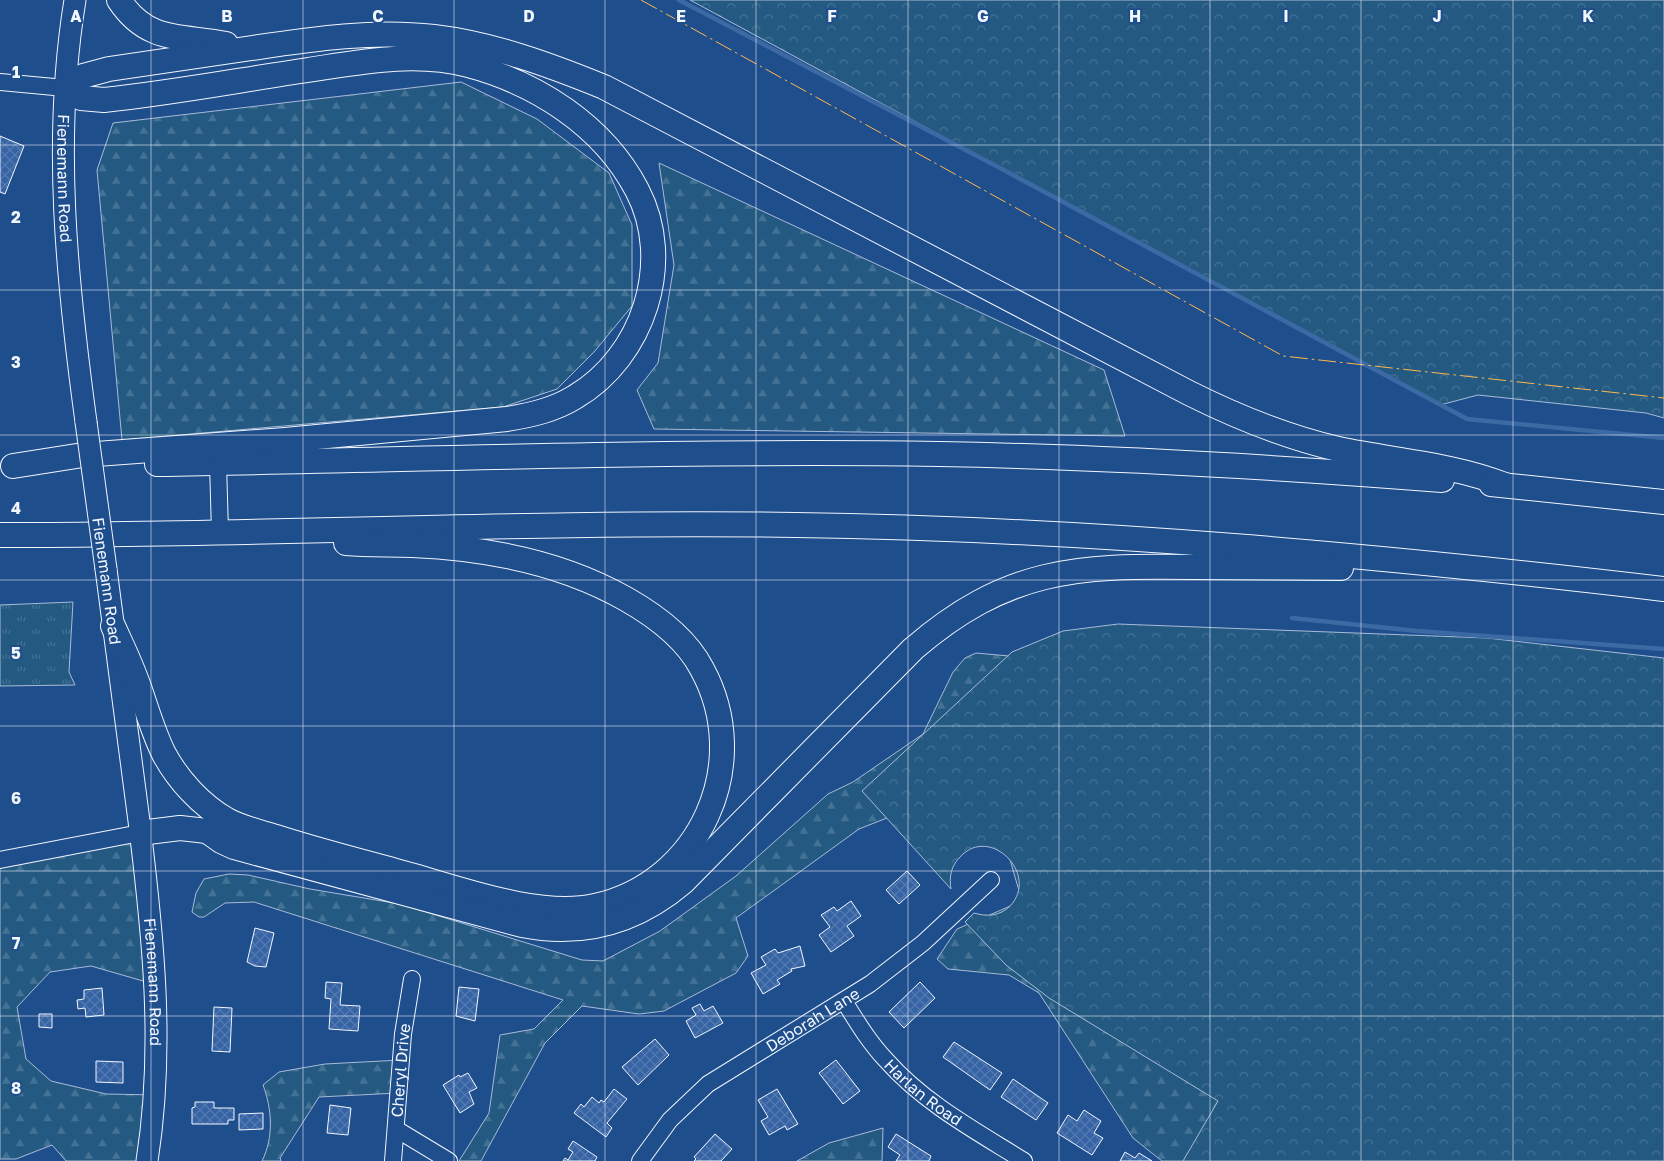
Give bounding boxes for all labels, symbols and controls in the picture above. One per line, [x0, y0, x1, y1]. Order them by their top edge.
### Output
text: A [70, 6, 82, 26]
text: B [221, 6, 233, 26]
text: C [372, 6, 384, 26]
text: D [523, 6, 535, 26]
text: E [676, 6, 686, 26]
text: F [827, 6, 837, 26]
text: G [977, 6, 989, 26]
text: H [1129, 6, 1141, 26]
text: I [1283, 6, 1289, 26]
text: J [1432, 6, 1442, 26]
text: K [1582, 6, 1594, 26]
text: 1 [12, 62, 20, 82]
street label: Fienemann Road [53, 114, 77, 243]
text: 2 [11, 207, 21, 227]
text: 3 [11, 352, 21, 372]
text: 4 [11, 498, 21, 518]
street label: Fienemann Road [88, 516, 126, 646]
text: 5 [11, 643, 21, 663]
text: 6 [11, 788, 21, 808]
street label: Fienemann Road [140, 917, 166, 1046]
text: 7 [12, 933, 21, 953]
street label: Deborah Lane [762, 983, 863, 1056]
street label: Cheryl Drive [386, 1022, 415, 1118]
street label: Harlan Road [880, 1055, 966, 1130]
text: 8 [11, 1078, 21, 1098]

